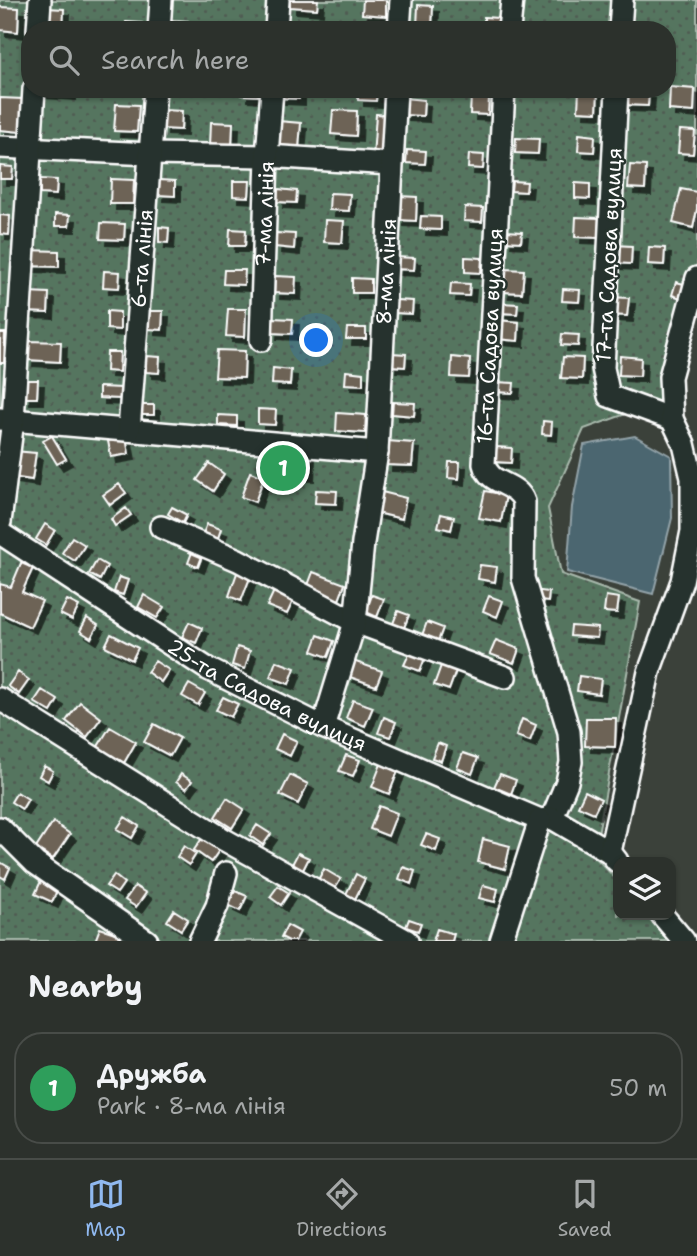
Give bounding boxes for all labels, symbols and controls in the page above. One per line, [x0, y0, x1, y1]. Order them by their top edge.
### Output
search box [21, 21, 676, 98]
icon: search [45, 41, 83, 79]
text: Search here [101, 42, 250, 77]
street label: 17-та Садова вулиця [589, 147, 629, 363]
street label: 7-ма лінія [249, 161, 281, 267]
street label: 6-та лінія [124, 208, 160, 309]
street label: 8-ма лінія [370, 218, 403, 325]
street label: 16-та Садова вулиця [470, 227, 510, 445]
your location [299, 323, 333, 357]
pin: 1 [260, 442, 306, 494]
street label: 25-та Садова вулиця [162, 632, 371, 758]
map controls [613, 857, 676, 920]
button: layers [613, 857, 676, 920]
text: Nearby [28, 966, 143, 1007]
text: Дружба [97, 1056, 206, 1091]
text: 1 [48, 1073, 58, 1103]
text: 50 m [609, 1073, 667, 1103]
text: Park · 8-ма лінія [97, 1091, 286, 1121]
tab: Map [85, 1175, 126, 1242]
tab: Directions [297, 1175, 387, 1242]
tab: Saved [558, 1175, 612, 1242]

